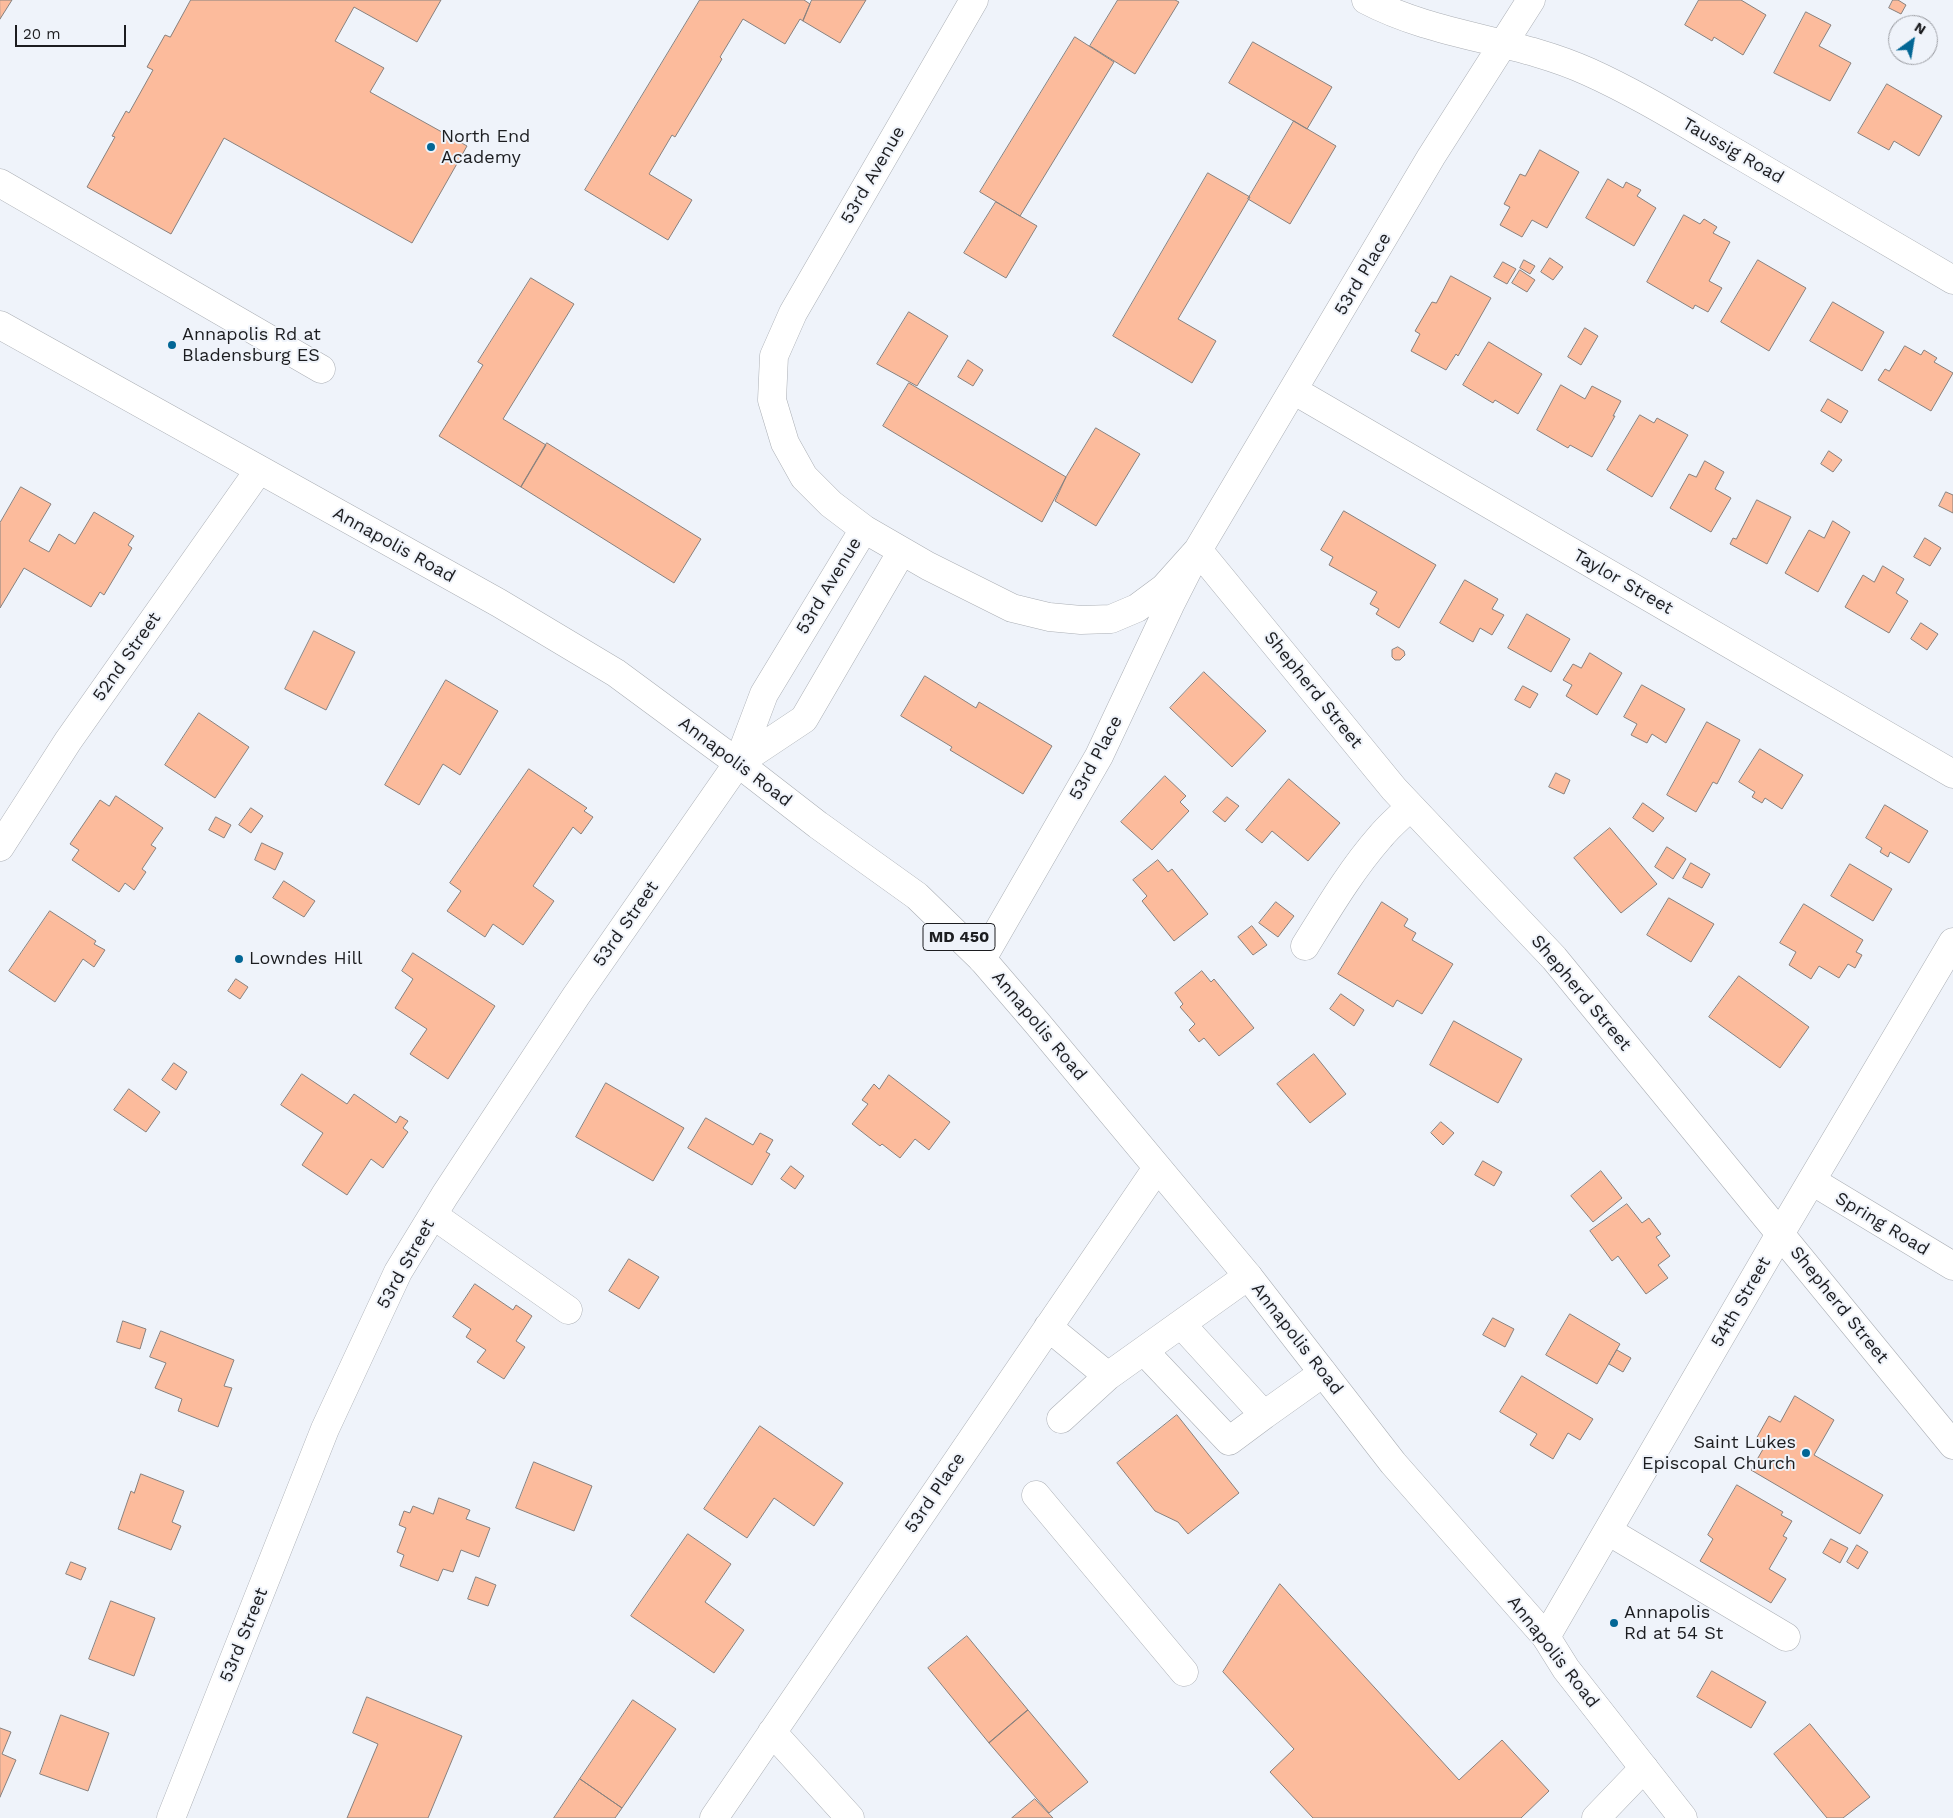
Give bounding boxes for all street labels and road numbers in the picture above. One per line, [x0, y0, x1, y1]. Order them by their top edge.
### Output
street label: Taussig Road [1678, 113, 1788, 189]
street label: 53rd Avenue [836, 122, 910, 228]
street label: 53rd Place [1330, 229, 1396, 319]
street label: Annapolis Road [329, 503, 459, 587]
street label: 53rd Avenue [792, 534, 866, 638]
street label: Taylor Street [1569, 545, 1677, 619]
street label: 52nd Street [88, 608, 166, 706]
street label: Shepherd Street [1259, 627, 1367, 753]
street label: Annapolis Road [674, 712, 796, 812]
street label: 53rd Place [1065, 712, 1127, 804]
street label: 53rd Street [589, 877, 663, 971]
road number: MD 450 [923, 924, 995, 950]
street label: Shepherd Street [1526, 931, 1636, 1055]
street label: Annapolis Road [987, 967, 1091, 1085]
street label: Spring Road [1831, 1188, 1933, 1260]
street label: 53rd Street [372, 1215, 440, 1313]
street label: Shepherd Street [1785, 1242, 1893, 1368]
street label: 54th Street [1707, 1253, 1775, 1351]
street label: Annapolis Road [1247, 1279, 1347, 1399]
street label: 53rd Place [900, 1449, 970, 1537]
street label: 53rd Street [215, 1585, 273, 1685]
street label: Annapolis Road [1503, 1592, 1603, 1712]

